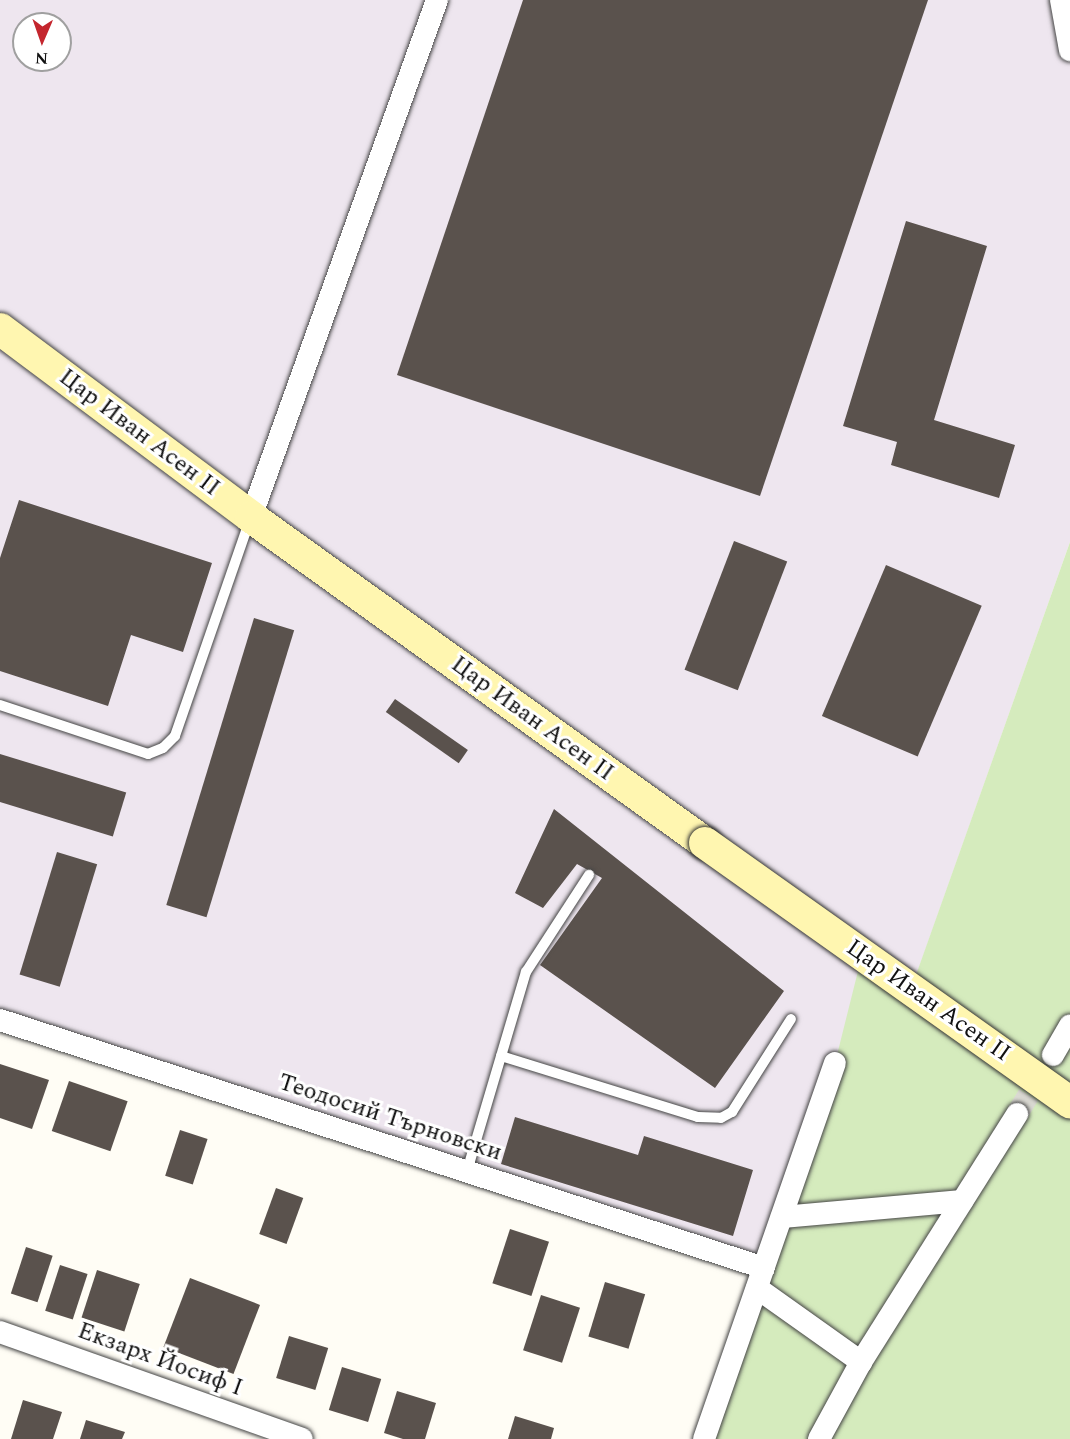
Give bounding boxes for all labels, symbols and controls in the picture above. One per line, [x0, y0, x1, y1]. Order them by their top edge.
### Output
north arrow [12, 12, 72, 72]
text: N [34, 46, 48, 70]
street label: Цар Иван Асен II [53, 363, 225, 503]
street label: Цар Иван Асен II [445, 650, 619, 788]
street label: Цар Иван Асен II [840, 934, 1016, 1068]
street label: Теодосий Търновски [275, 1068, 505, 1168]
street label: Екзарх Йосиф I [73, 1317, 247, 1403]

